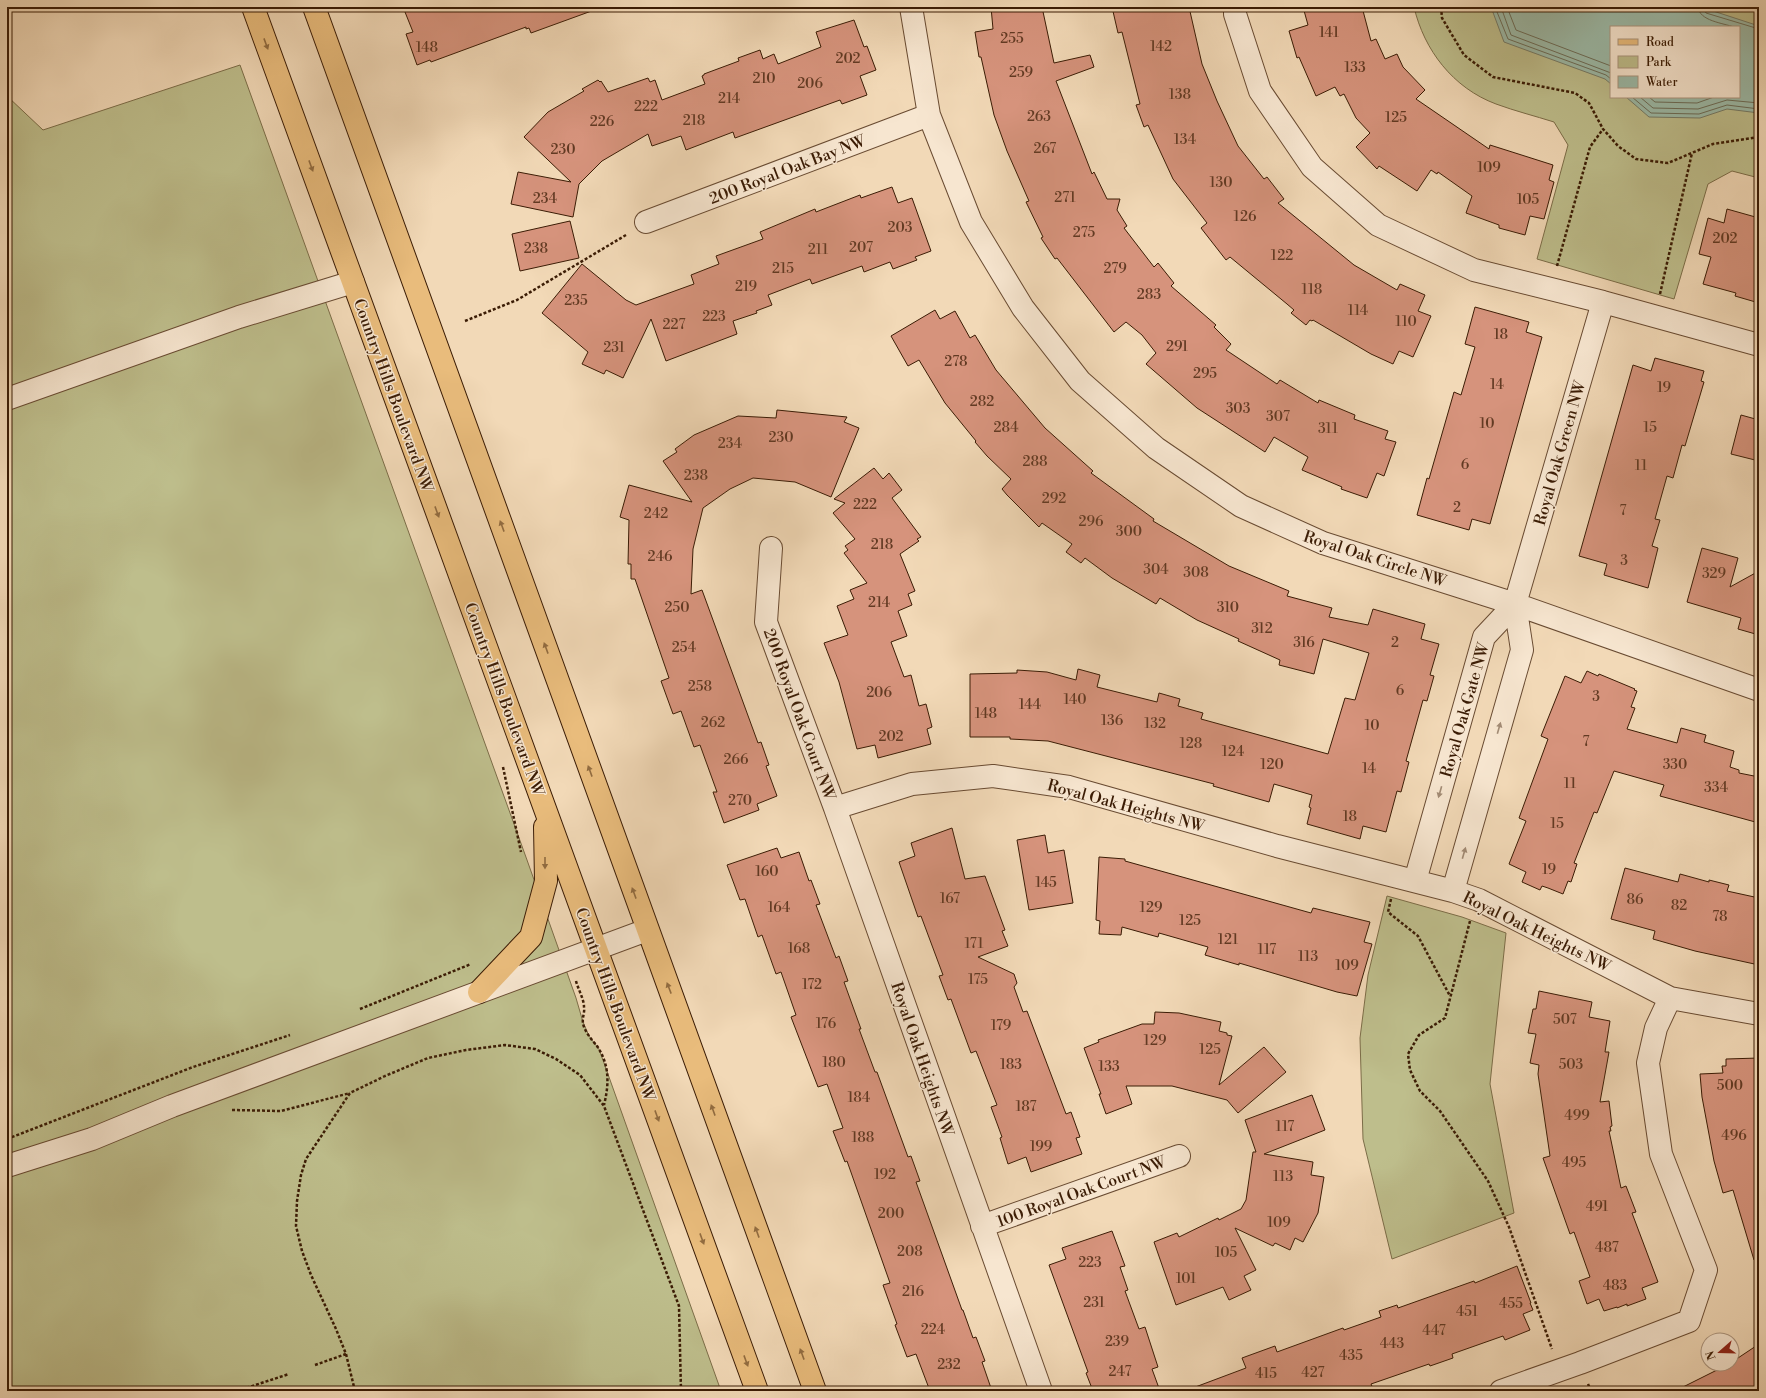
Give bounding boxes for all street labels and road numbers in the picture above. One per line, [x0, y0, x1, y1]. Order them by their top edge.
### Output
street label: 200 Royal Oak Bay NW [706, 131, 869, 209]
street label: Country Hills Boulevard NW [349, 296, 438, 495]
street label: Royal Oak Green NW [1530, 378, 1590, 528]
street label: Royal Oak Circle NW [1301, 526, 1449, 592]
street label: Country Hills Boulevard NW [460, 600, 549, 799]
street label: 200 Royal Oak Court NW [759, 626, 840, 803]
street label: Royal Oak Gate NW [1436, 640, 1494, 780]
street label: Royal Oak Heights NW [1045, 775, 1207, 837]
street label: Royal Oak Heights NW [1459, 887, 1614, 977]
street label: Country Hills Boulevard NW [571, 905, 660, 1104]
street label: Royal Oak Heights NW [886, 979, 958, 1140]
street label: 100 Royal Oak Court NW [994, 1152, 1169, 1232]

